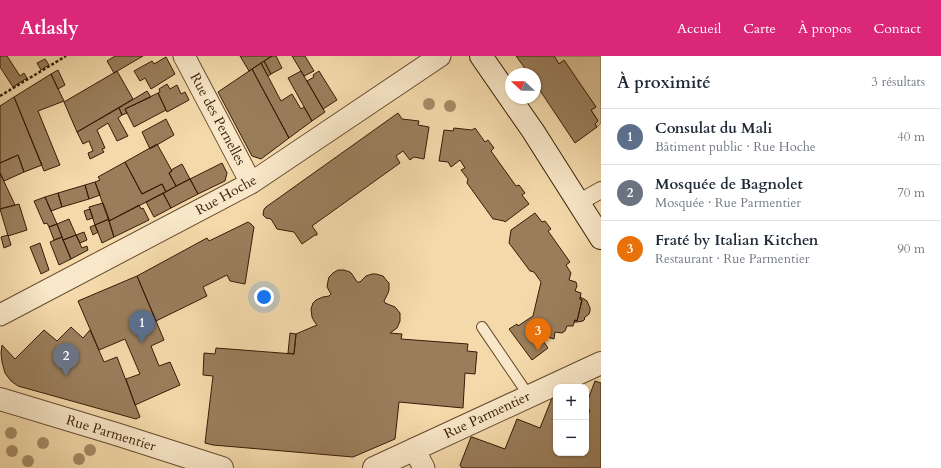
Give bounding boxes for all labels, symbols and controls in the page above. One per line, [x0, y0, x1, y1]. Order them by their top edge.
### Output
text: Atlasly [20, 15, 79, 41]
text: Accueil [677, 19, 721, 38]
text: Carte [743, 19, 776, 38]
text: À propos [798, 19, 851, 38]
text: Contact [873, 19, 921, 38]
north arrow [505, 68, 541, 104]
street label: Rue des Pernelles [186, 70, 250, 169]
text: À proximité [617, 71, 711, 94]
text: 3 résultats [871, 73, 925, 91]
text: Consulat du Mali [655, 118, 772, 138]
text: 1 [627, 128, 633, 146]
text: 40 m [897, 128, 925, 146]
text: Bâtiment public · Rue Hoche [655, 138, 816, 156]
street label: Rue Hoche [192, 170, 260, 220]
text: Mosquée de Bagnolet [655, 174, 803, 194]
text: 2 [627, 184, 633, 202]
text: 70 m [897, 184, 925, 202]
text: Mosquée · Rue Parmentier [655, 194, 801, 212]
text: Fraté by Italian Kitchen [655, 230, 818, 250]
text: 3 [627, 240, 633, 258]
text: 90 m [897, 240, 925, 258]
text: Restaurant · Rue Parmentier [655, 250, 810, 268]
your location [254, 287, 274, 307]
pin: 1 [129, 310, 155, 343]
pin: 3 [525, 318, 551, 351]
pin: 2 [53, 343, 79, 376]
map controls [553, 384, 589, 456]
button: + [553, 384, 589, 420]
street label: Rue Parmentier [441, 386, 534, 443]
street label: Rue Parmentier [64, 410, 159, 456]
button: − [553, 420, 589, 456]

